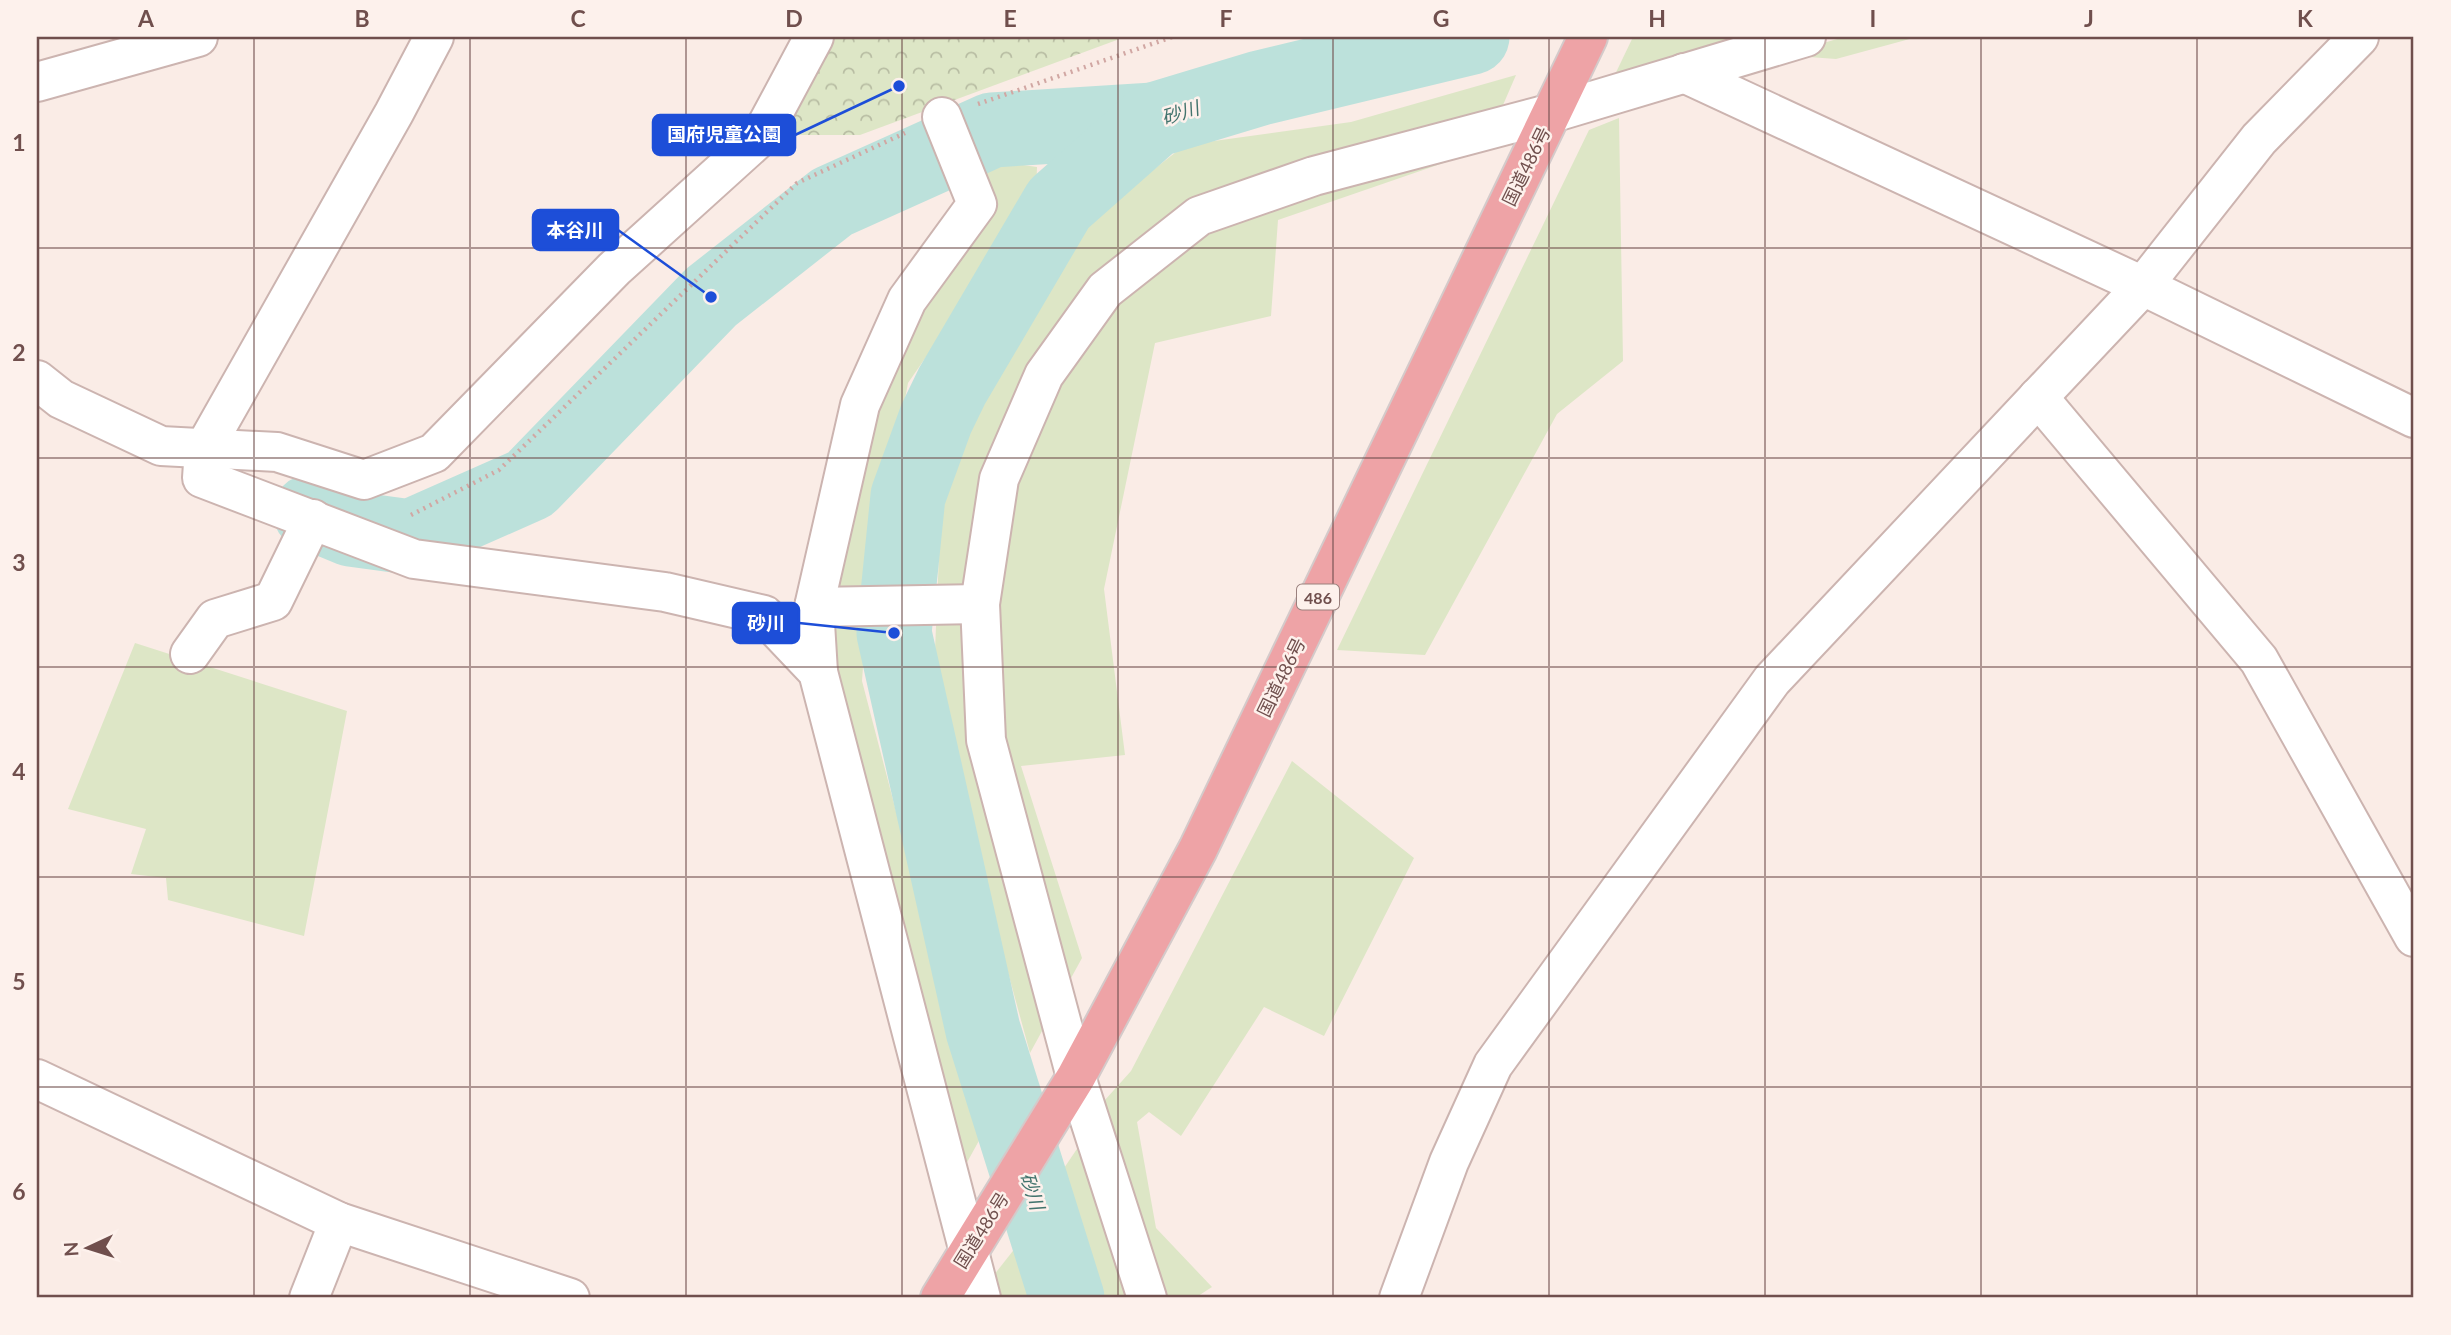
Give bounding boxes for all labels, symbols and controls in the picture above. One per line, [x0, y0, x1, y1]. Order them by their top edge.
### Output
text: A [137, 4, 155, 32]
text: B [354, 4, 370, 32]
text: C [570, 4, 586, 32]
text: D [785, 4, 803, 32]
text: E [1003, 4, 1017, 32]
text: F [1219, 4, 1233, 32]
text: G [1433, 4, 1449, 32]
text: H [1648, 4, 1666, 32]
text: I [1870, 4, 1876, 32]
text: J [2084, 4, 2094, 32]
text: K [2297, 4, 2313, 32]
water label: 砂川 [1158, 95, 1203, 129]
callout: 国府児童公園 [653, 115, 795, 155]
text: 国府児童公園 [667, 122, 781, 145]
street label: 国道486号 [1497, 123, 1555, 209]
text: 1 [12, 128, 26, 156]
callout: 本谷川 [533, 210, 618, 250]
text: 本谷川 [546, 218, 604, 241]
text: 2 [12, 338, 26, 366]
text: 3 [12, 548, 26, 576]
road number: 486 [1297, 584, 1339, 610]
callout: 砂川 [733, 603, 799, 643]
text: 砂川 [747, 611, 785, 634]
street label: 国道486号 [1252, 634, 1310, 720]
text: 4 [12, 757, 26, 785]
text: 5 [12, 967, 26, 995]
water label: 砂川 [1016, 1169, 1050, 1215]
text: 6 [12, 1177, 26, 1205]
street label: 国道486号 [949, 1188, 1013, 1272]
north arrow [52, 1212, 122, 1282]
text: N [59, 1241, 83, 1257]

